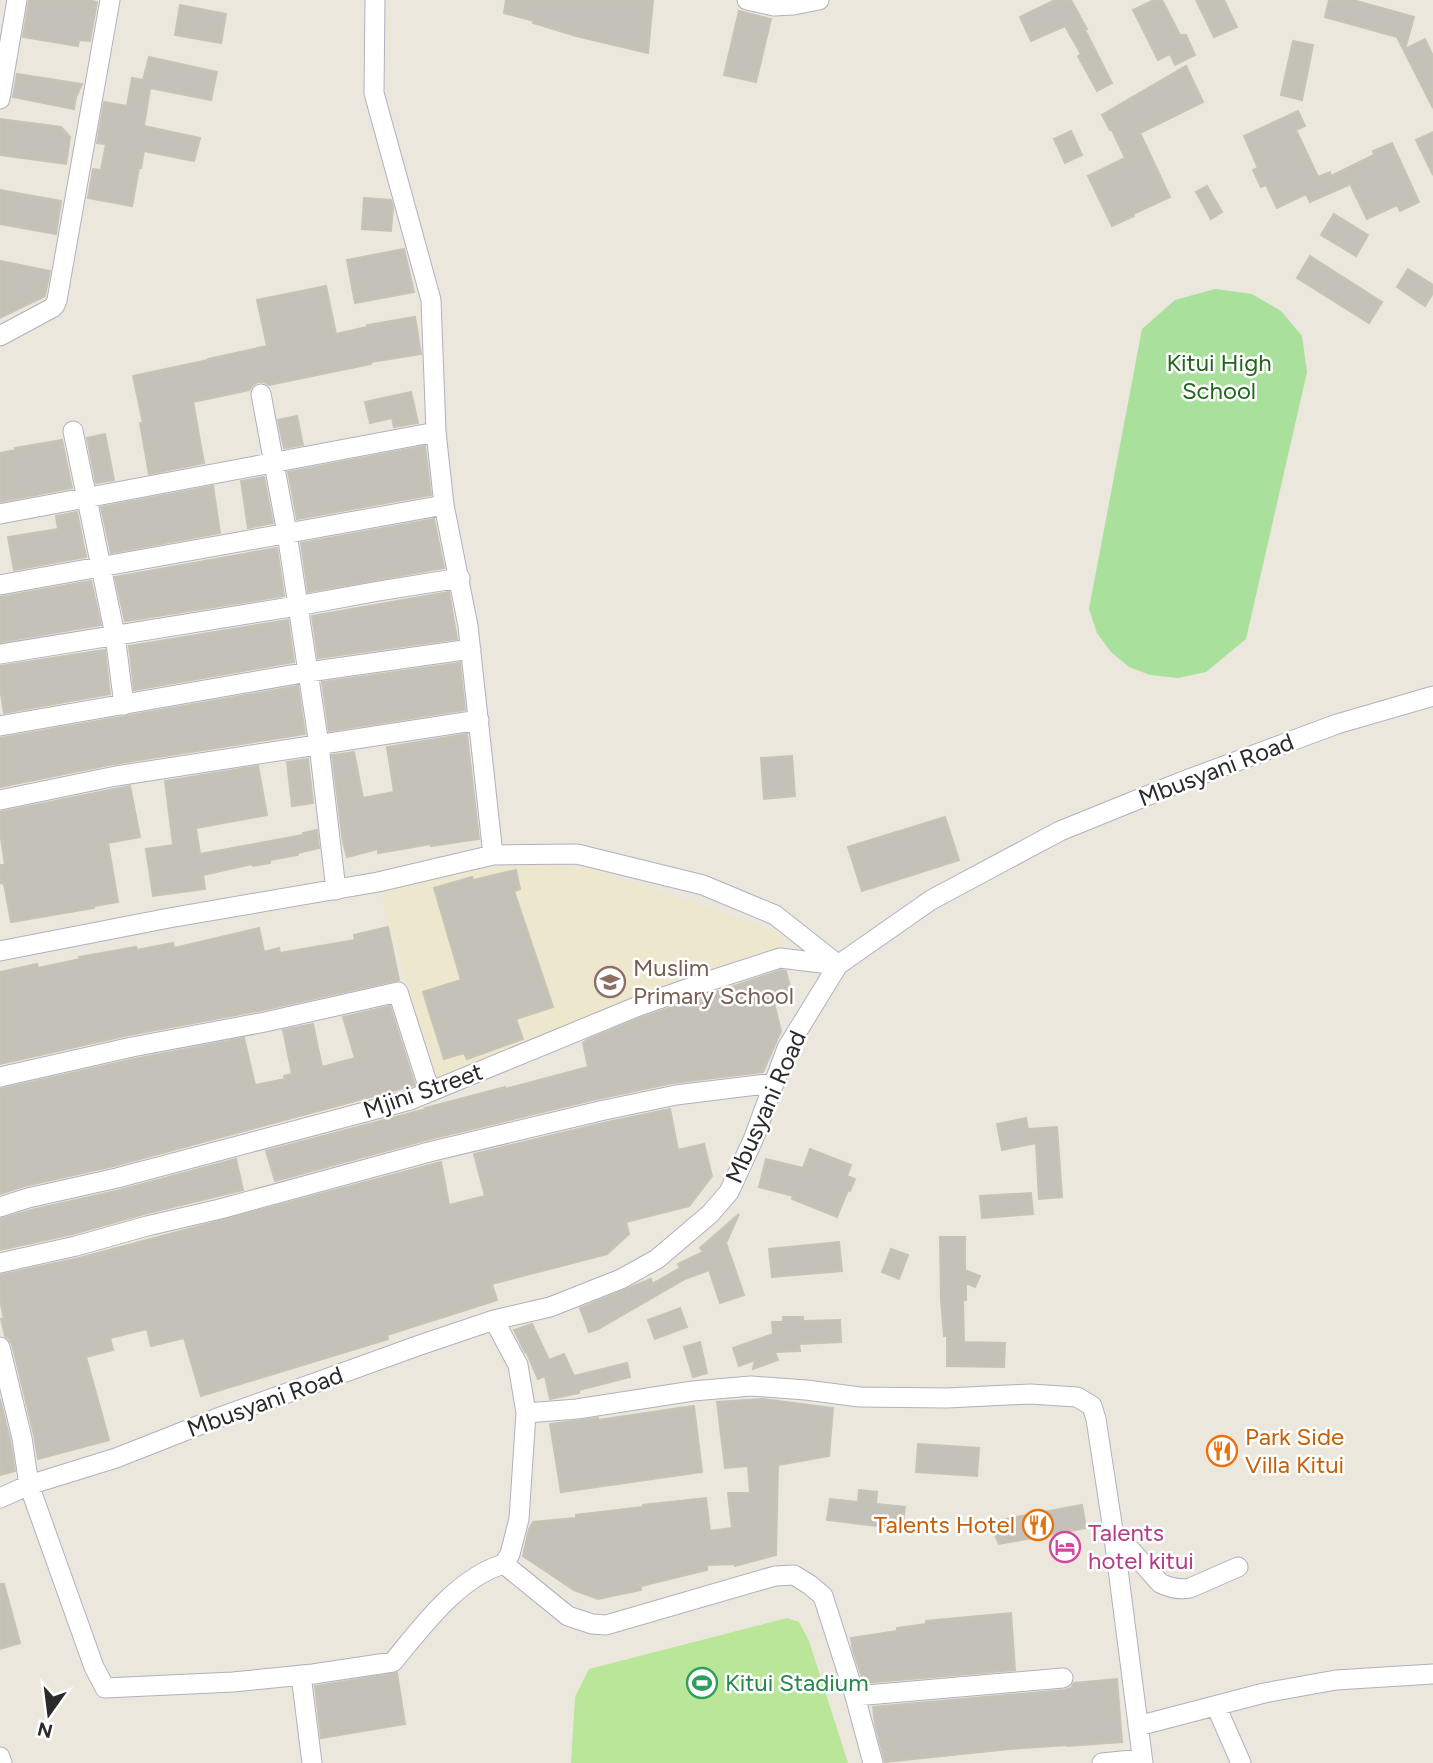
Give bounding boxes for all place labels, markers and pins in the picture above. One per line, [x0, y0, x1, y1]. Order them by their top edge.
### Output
place label: Muslim Primary School [633, 953, 794, 1010]
school or university icon: Muslim Primary School [593, 965, 627, 999]
place label: Park Side Villa Kitui [1245, 1422, 1344, 1479]
restaurant icon: Park Side Villa Kitui [1205, 1434, 1239, 1468]
restaurant icon: Talents Hotel [1021, 1508, 1055, 1542]
place label: Talents Hotel [874, 1510, 1015, 1539]
place label: Talents hotel kitui [1088, 1518, 1194, 1575]
hotel icon: Talents hotel kitui [1048, 1530, 1082, 1564]
sports icon: Kitui Stadium [685, 1666, 719, 1700]
place label: Kitui Stadium [725, 1668, 869, 1697]

